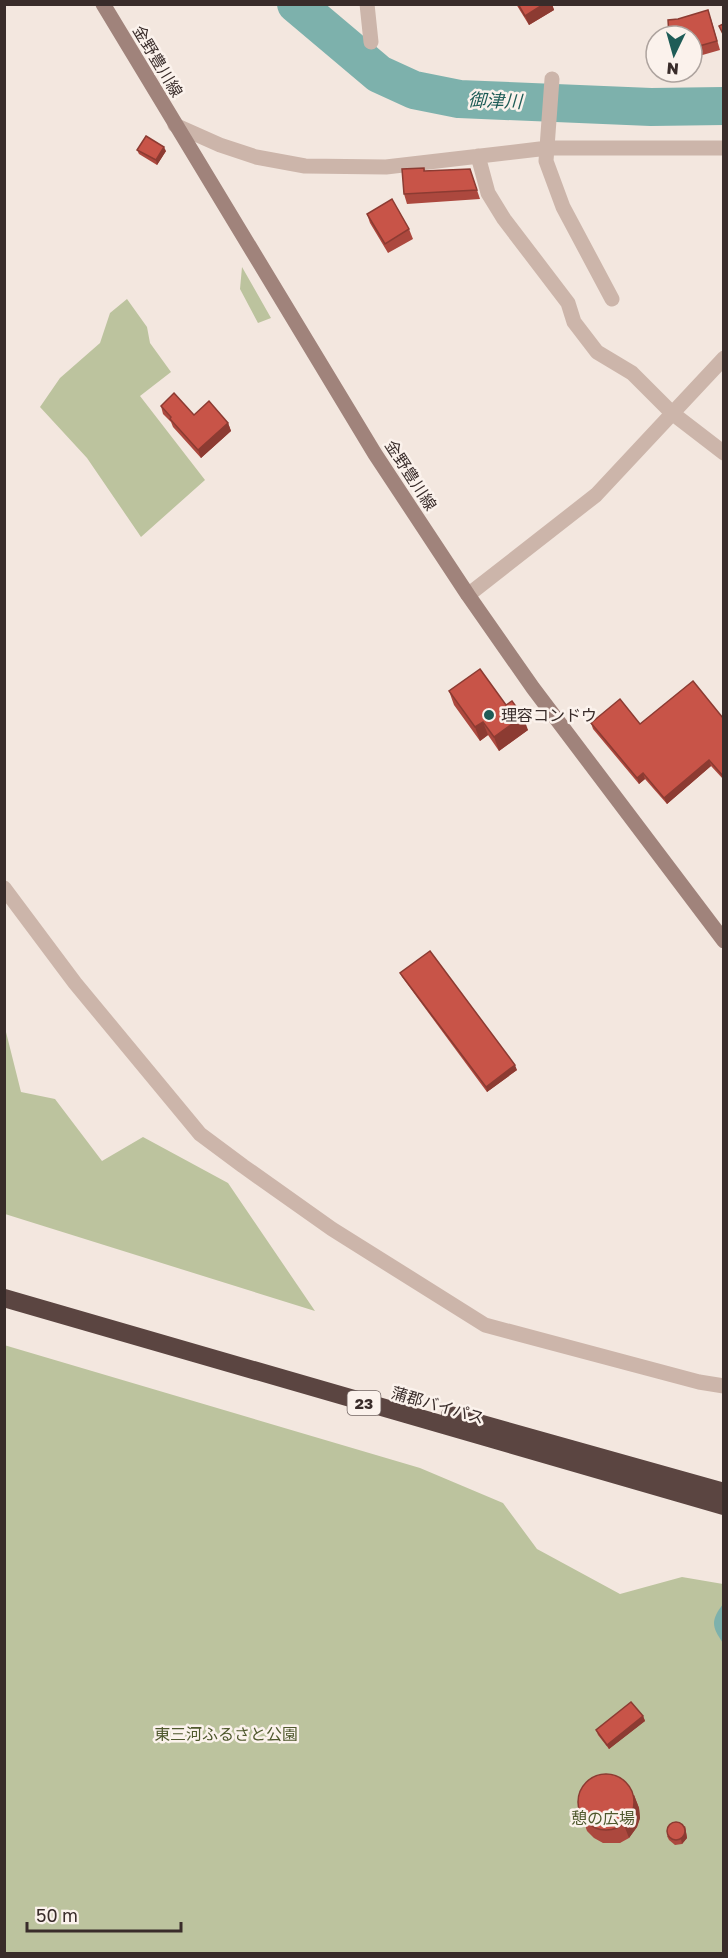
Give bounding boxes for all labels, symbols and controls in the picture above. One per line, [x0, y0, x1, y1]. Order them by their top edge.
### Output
street label: 金野豊川線 [129, 22, 187, 100]
north arrow [644, 24, 704, 84]
text: N [666, 58, 680, 79]
water label: 御津川 [468, 88, 524, 112]
street label: 金野豊川線 [381, 436, 441, 514]
place label: 理容コンドウ [501, 705, 597, 725]
marker: 理容コンドウ [482, 708, 496, 722]
street label: 蒲郡バイパス [389, 1382, 487, 1428]
road number: 23 [348, 1391, 380, 1415]
park label: 東三河ふるさと公園 [154, 1724, 298, 1744]
park label: 憩の広場 [571, 1808, 635, 1828]
scale bar [27, 1895, 182, 1933]
text: 50 m [36, 1904, 78, 1926]

